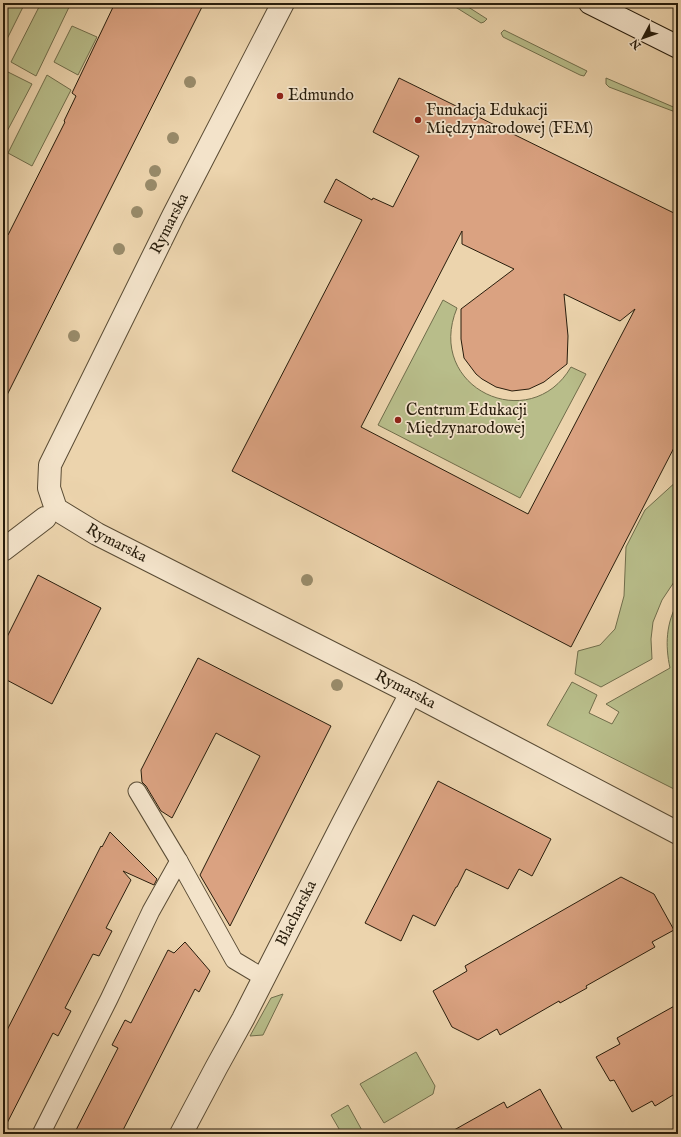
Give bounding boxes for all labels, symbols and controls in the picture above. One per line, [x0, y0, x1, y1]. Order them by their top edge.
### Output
north arrow [623, 18, 663, 58]
text: N [627, 35, 645, 53]
place label: Edmundo [288, 86, 354, 106]
marker: Edmundo [275, 91, 285, 101]
place label: Fundacja Edukacji Międzynarodowej (FEM) [426, 101, 593, 139]
marker: Fundacja Edukacji Międzynarodowej (FEM) [413, 115, 423, 125]
street label: Rymarska [146, 190, 194, 258]
place label: Centrum Edukacji Międzynarodowej [406, 401, 527, 439]
marker: Centrum Edukacji Międzynarodowej [393, 415, 403, 425]
street label: Rymarska [82, 519, 150, 567]
street label: Rymarska [371, 666, 439, 714]
street label: Blacharska [272, 877, 322, 950]

